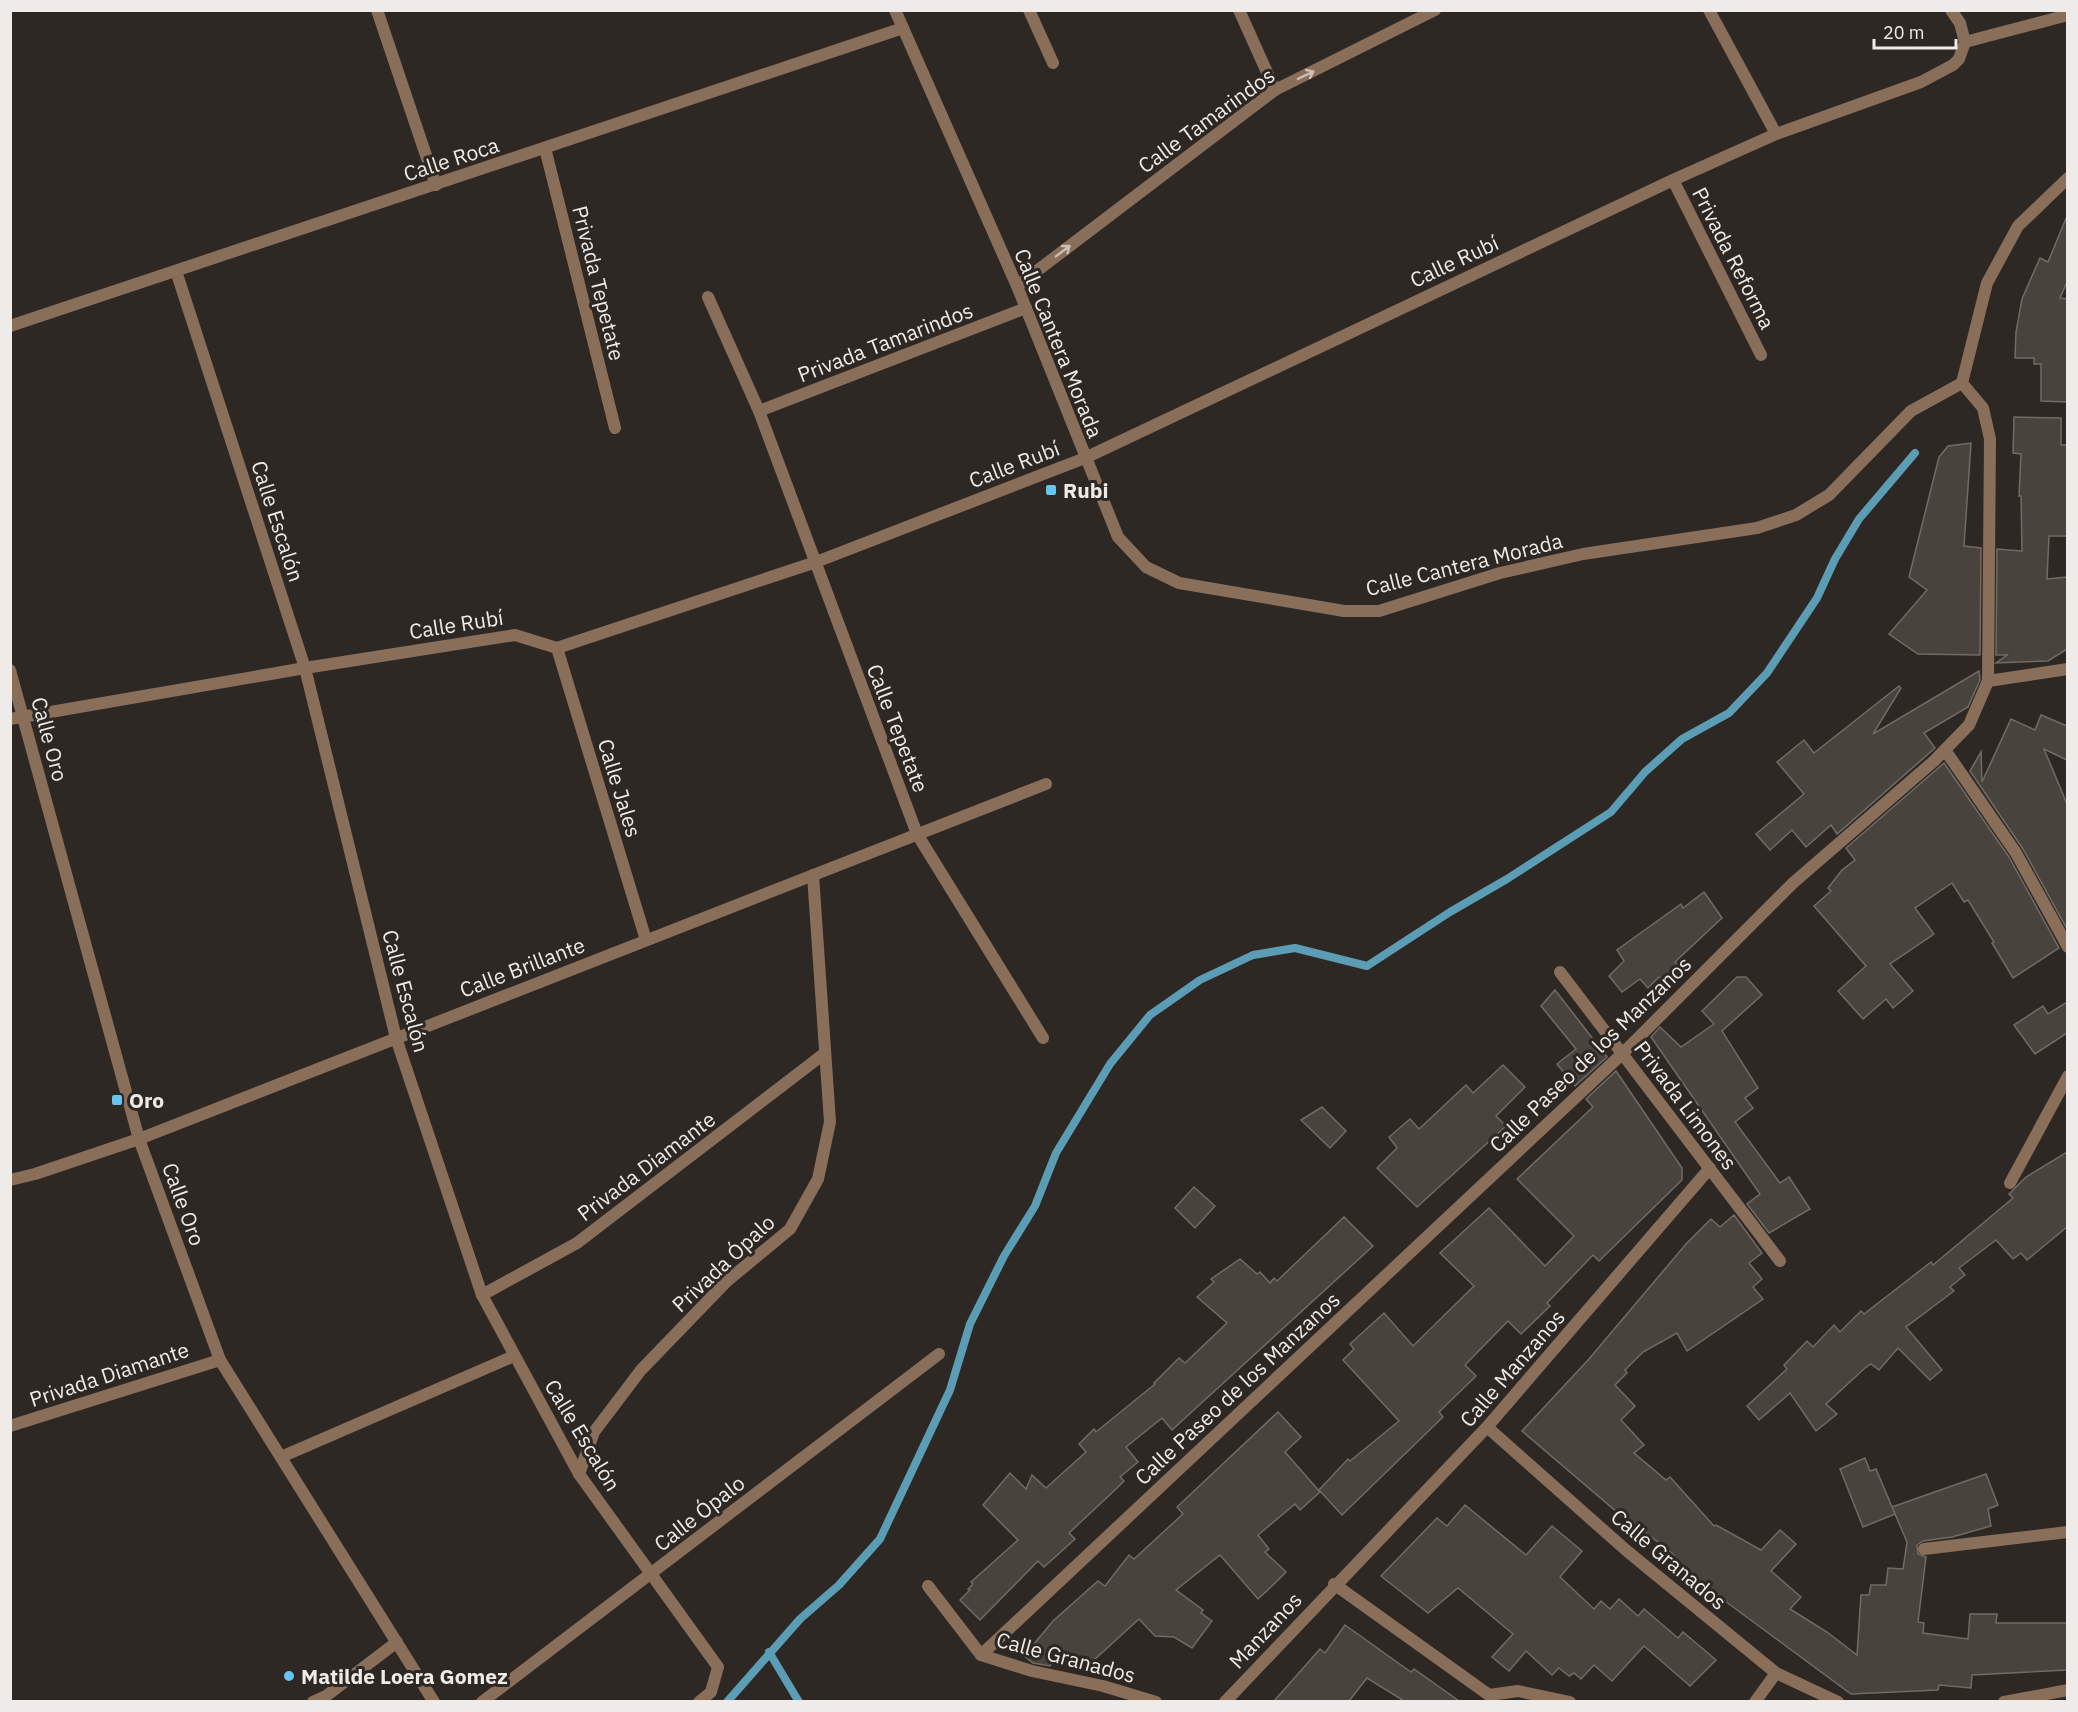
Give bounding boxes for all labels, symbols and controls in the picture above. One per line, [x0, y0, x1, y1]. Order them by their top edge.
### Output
scale bar [1874, 12, 1956, 50]
text: 20 m [1883, 21, 1925, 44]
street label: Calle Tamarindos [1132, 61, 1280, 179]
one-way arrow [1296, 68, 1314, 80]
street label: Calle Roca [400, 130, 502, 188]
street label: Privada Reforma [1686, 182, 1782, 334]
street label: Privada Tepetate [566, 203, 632, 363]
street label: Calle Rubí [1405, 228, 1503, 294]
street label: Calle Cantera Morada [1008, 244, 1110, 442]
one-way arrow [1055, 244, 1071, 257]
street label: Privada Tamarindos [793, 296, 977, 388]
street label: Calle Rubí [965, 434, 1063, 494]
street label: Calle Escalón [245, 457, 311, 585]
place label: Rubi [1063, 476, 1108, 504]
marker: Rubi [1044, 483, 1058, 497]
street label: Calle Cantera Morada [1363, 526, 1565, 602]
street label: Calle Rubí [407, 603, 505, 645]
street label: Calle Tepetate [861, 660, 935, 796]
street label: Calle Oro [25, 694, 75, 784]
street label: Calle Jales [592, 735, 648, 841]
street label: Calle Escalón [376, 927, 436, 1055]
street label: Calle Brillante [455, 930, 589, 1004]
street label: Calle Paseo de los Manzanos [1483, 950, 1697, 1158]
street label: Privada Limones [1628, 1035, 1744, 1175]
place label: Oro [129, 1086, 164, 1114]
marker: Oro [110, 1093, 124, 1107]
street label: Privada Diamante [571, 1105, 721, 1227]
street label: Calle Oro [156, 1159, 212, 1249]
street label: Privada Ópalo [666, 1208, 780, 1318]
street label: Calle Paseo de los Manzanos [1128, 1285, 1346, 1491]
street label: Calle Manzanos [1453, 1303, 1571, 1433]
street label: Privada Diamante [26, 1335, 192, 1413]
street label: Calle Escalón [539, 1374, 627, 1496]
street label: Calle Ópalo [648, 1469, 750, 1557]
street label: Calle Granados [1605, 1502, 1733, 1616]
street label: Manzanos [1222, 1586, 1308, 1674]
street label: Calle Granados [993, 1625, 1139, 1689]
place label: Matilde Loera Gomez [301, 1662, 508, 1690]
marker: Matilde Loera Gomez [282, 1669, 296, 1683]

